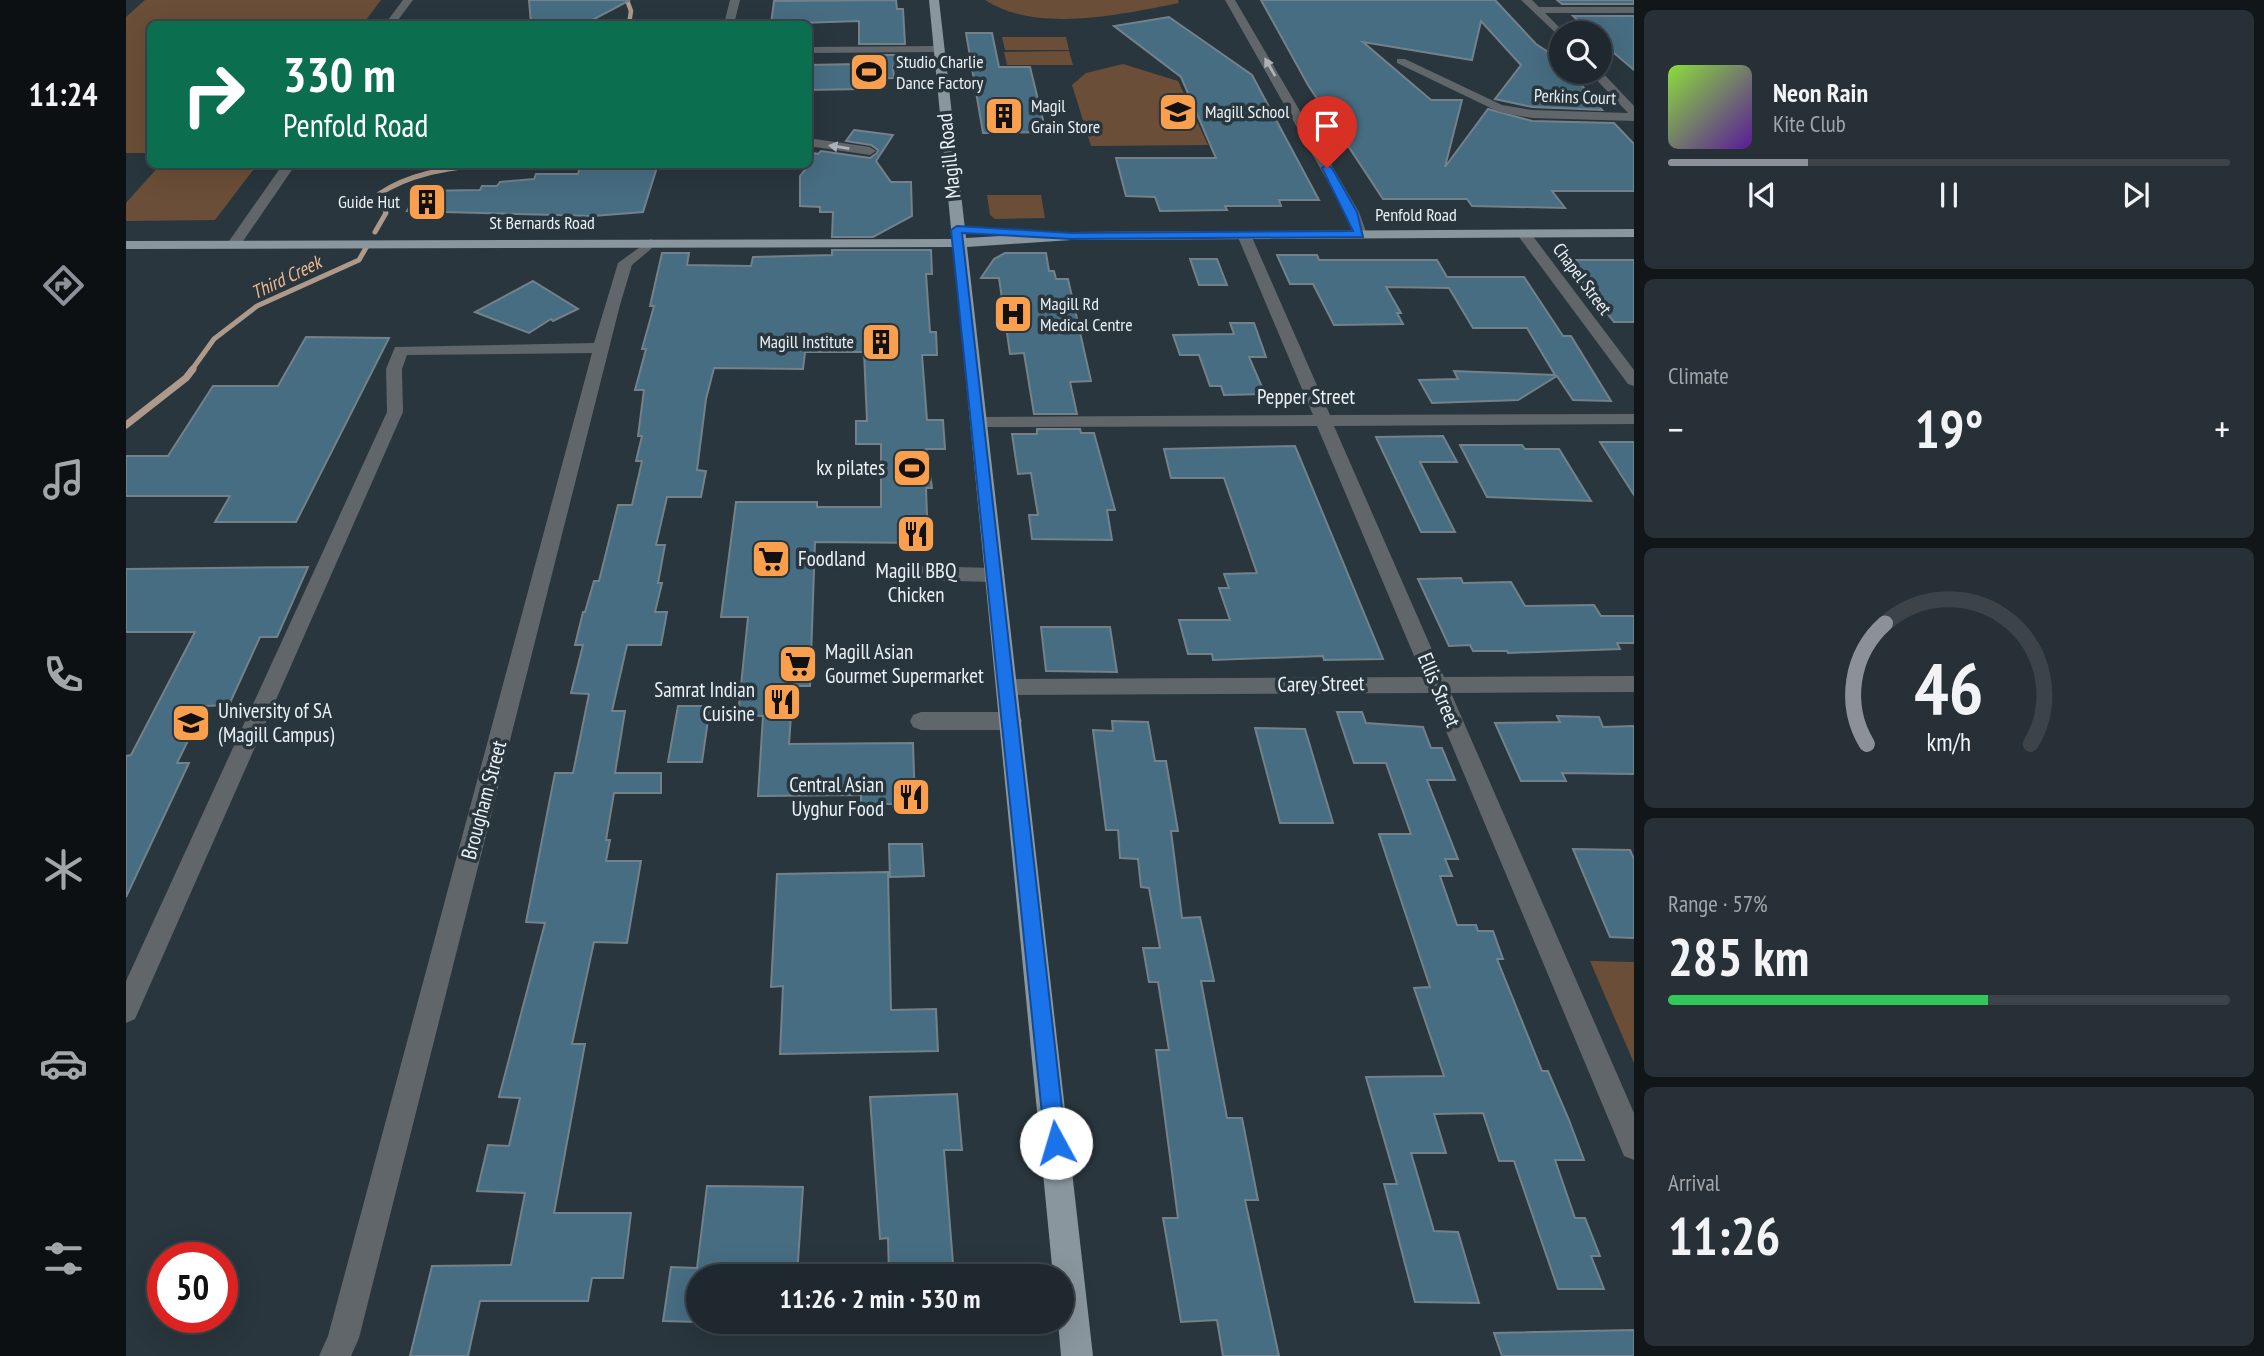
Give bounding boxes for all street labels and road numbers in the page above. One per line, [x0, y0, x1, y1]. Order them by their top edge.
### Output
street label: Perkins Court [1533, 84, 1617, 109]
street label: Magill Road [931, 112, 966, 200]
street label: Penfold Road [1375, 203, 1457, 226]
street label: St Bernards Road [489, 211, 595, 234]
street label: Chapel Street [1548, 238, 1617, 319]
street label: Pepper Street [1257, 383, 1355, 410]
street label: Ellis Street [1412, 648, 1467, 731]
street label: Carey Street [1277, 669, 1365, 698]
street label: Brougham Street [455, 737, 512, 862]

